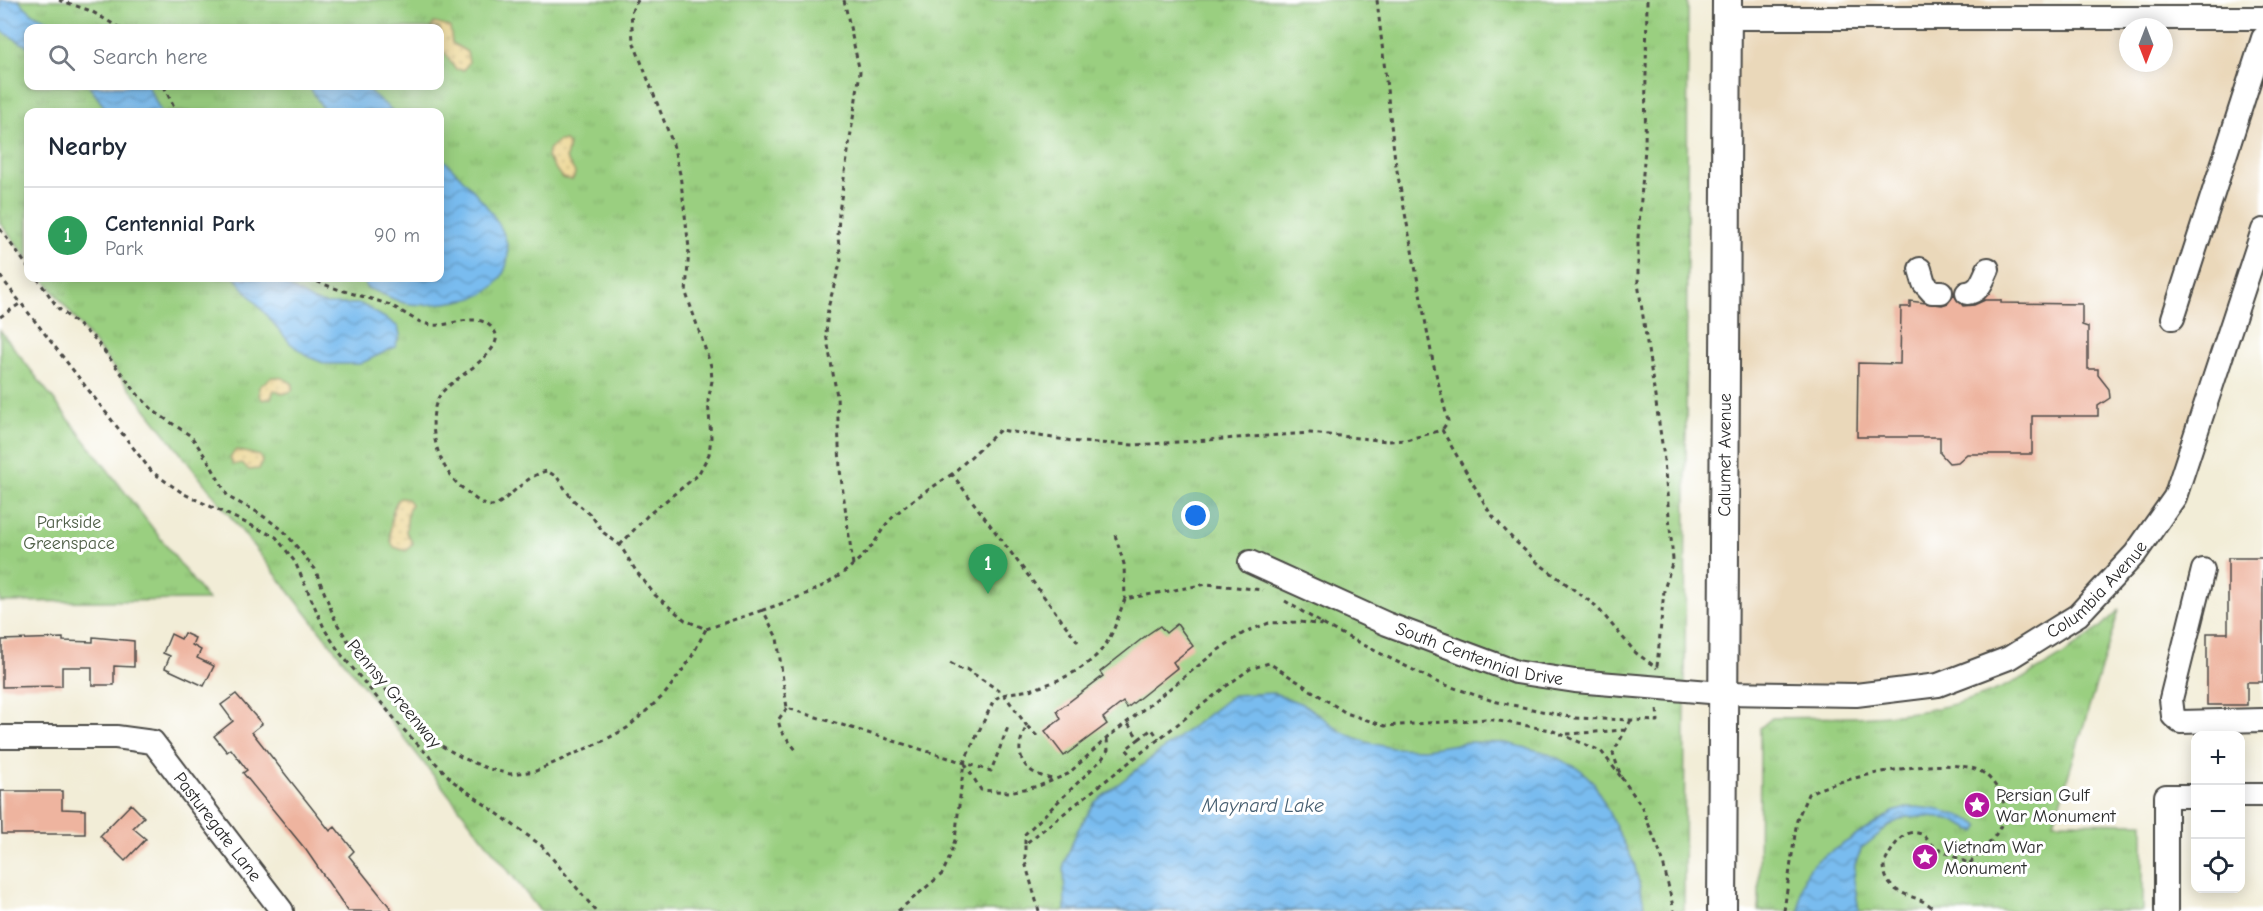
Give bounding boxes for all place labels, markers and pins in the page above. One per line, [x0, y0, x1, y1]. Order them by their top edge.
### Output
pin: 1 [968, 544, 1008, 594]
place label: Persian Gulf War Monument [1996, 785, 2116, 827]
place icon: Persian Gulf War Monument [1962, 790, 1992, 820]
place label: Vietnam War Monument [1944, 837, 2044, 879]
place icon: Vietnam War Monument [1910, 842, 1940, 872]

